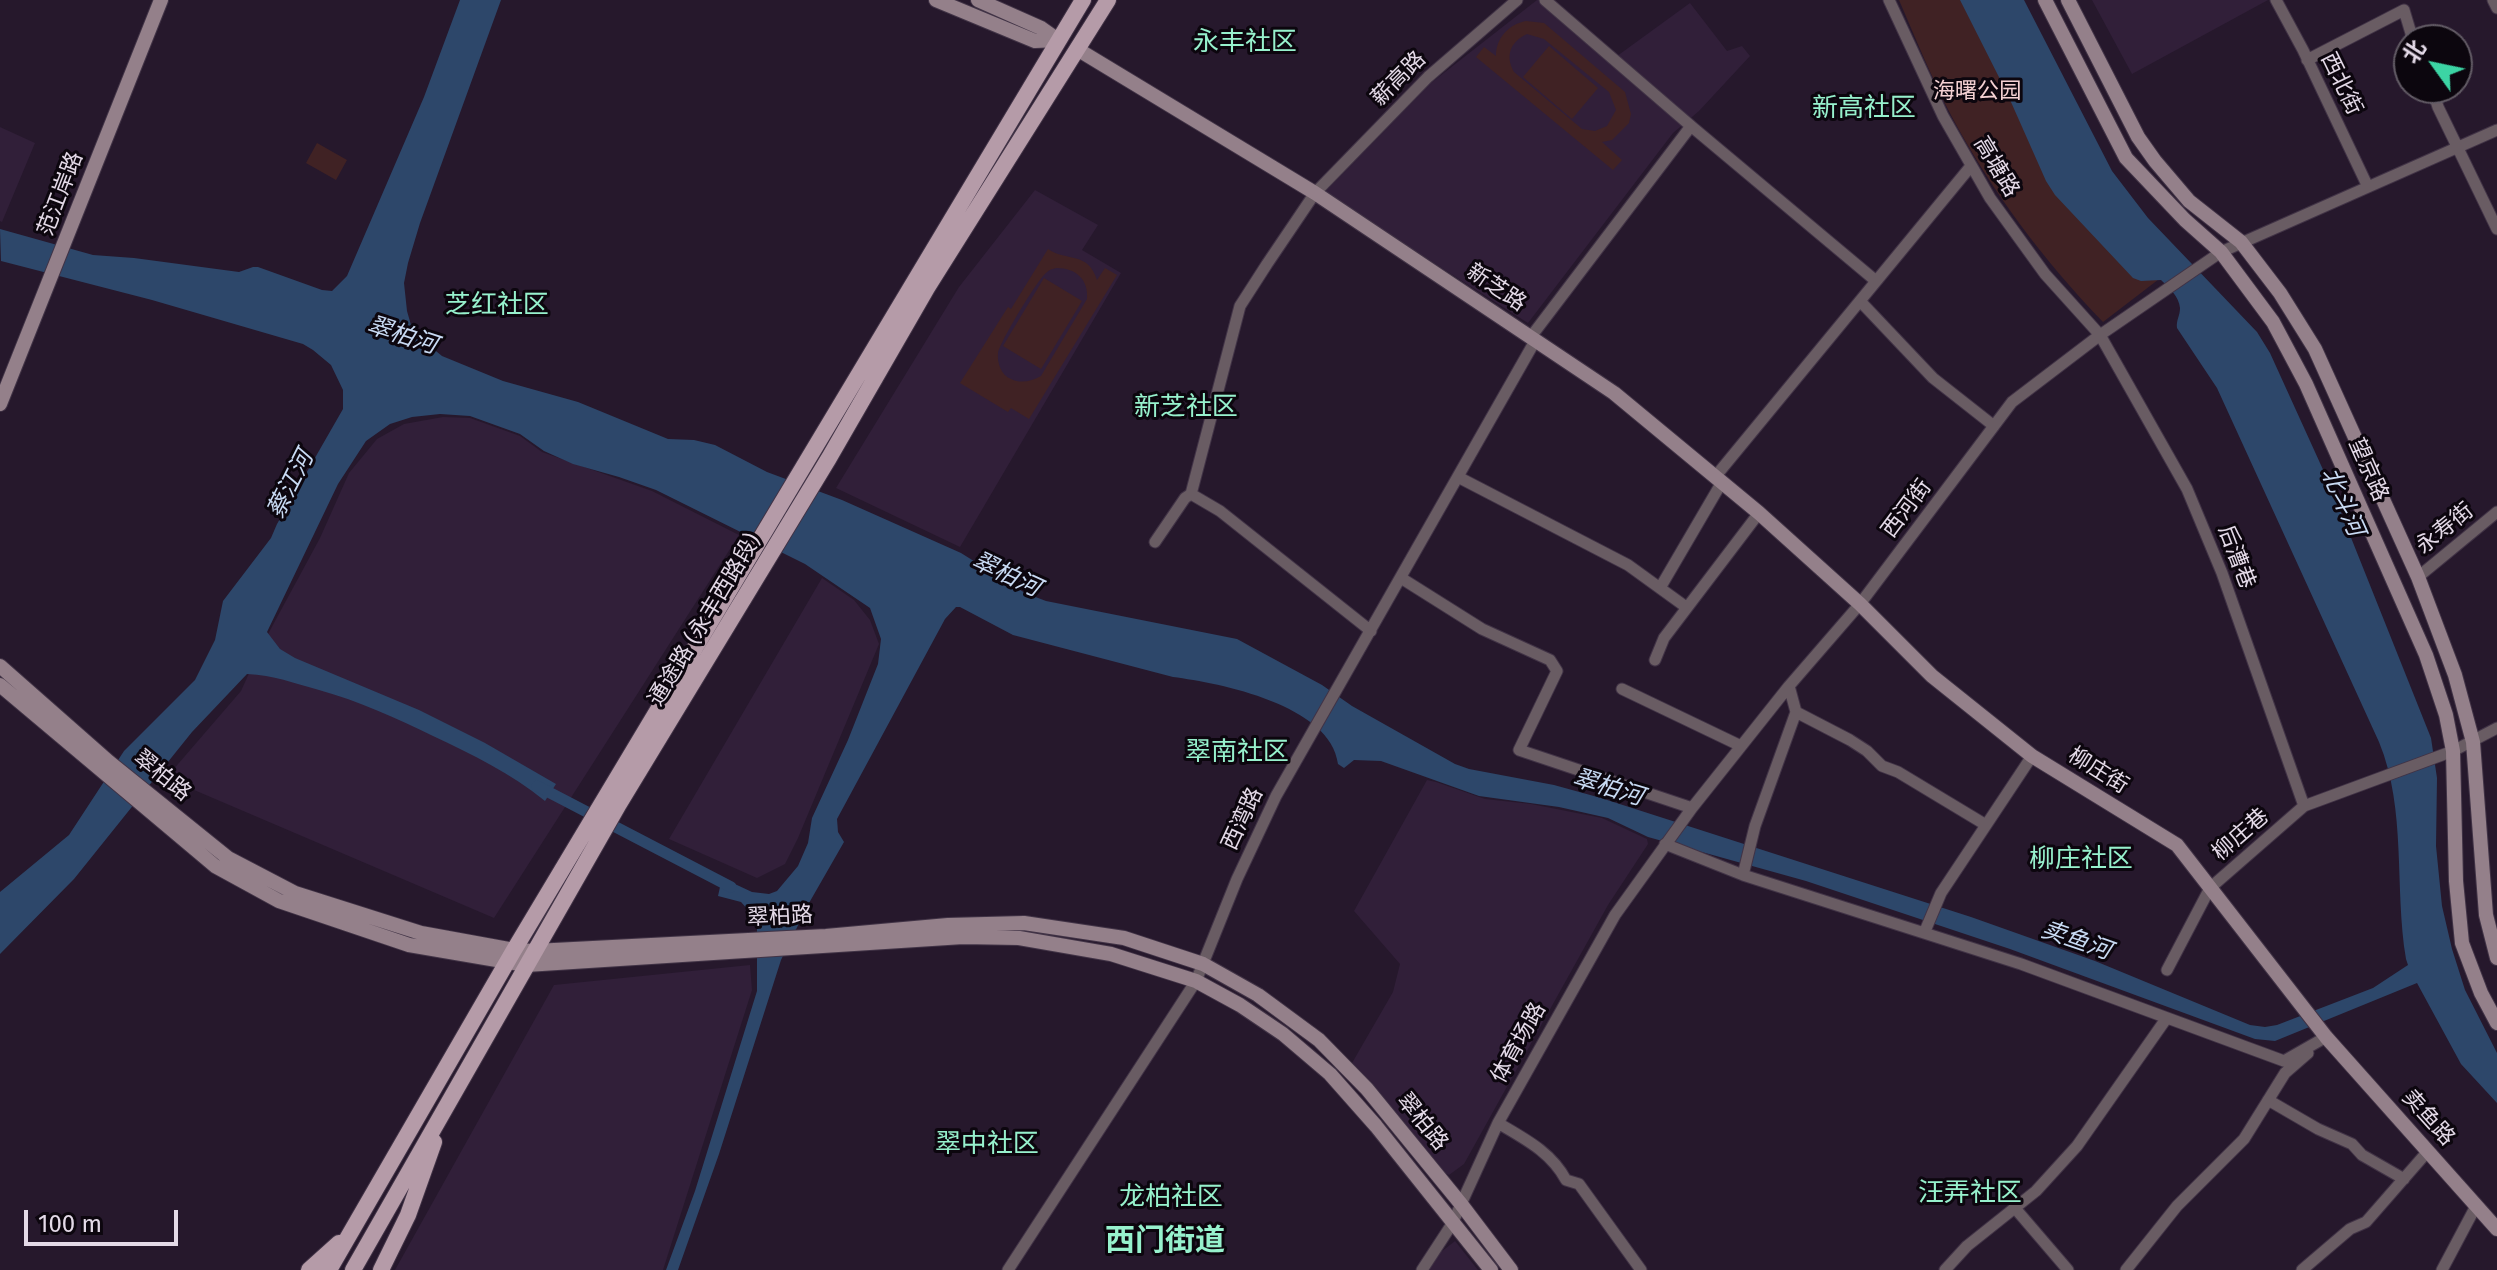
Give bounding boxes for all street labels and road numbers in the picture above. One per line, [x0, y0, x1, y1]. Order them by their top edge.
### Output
street label: 薪高路 [1366, 46, 1432, 112]
street label: 西北街 [2315, 49, 2367, 119]
street label: 高塘路 [1968, 132, 2024, 202]
street label: 范江岸路 [33, 148, 89, 240]
street label: 新芝路 [1461, 259, 1531, 317]
street label: 望京路 [2343, 434, 2393, 506]
street label: 西河街 [1877, 475, 1937, 543]
street label: 永寿街 [2411, 498, 2479, 560]
street label: 后漕巷 [2212, 521, 2260, 593]
street label: 通途路 (永丰西路段) [643, 529, 767, 711]
street label: 柳庄街 [2063, 742, 2133, 800]
street label: 翠柏路 [128, 745, 196, 807]
street label: 西湾路 [1217, 784, 1269, 854]
street label: 柳庄巷 [2207, 803, 2275, 867]
street label: 翠柏路 [746, 902, 814, 932]
street label: 体育场路 [1486, 998, 1552, 1088]
street label: 卖鱼路 [2396, 1085, 2460, 1151]
street label: 翠柏路 [1391, 1088, 1453, 1156]

